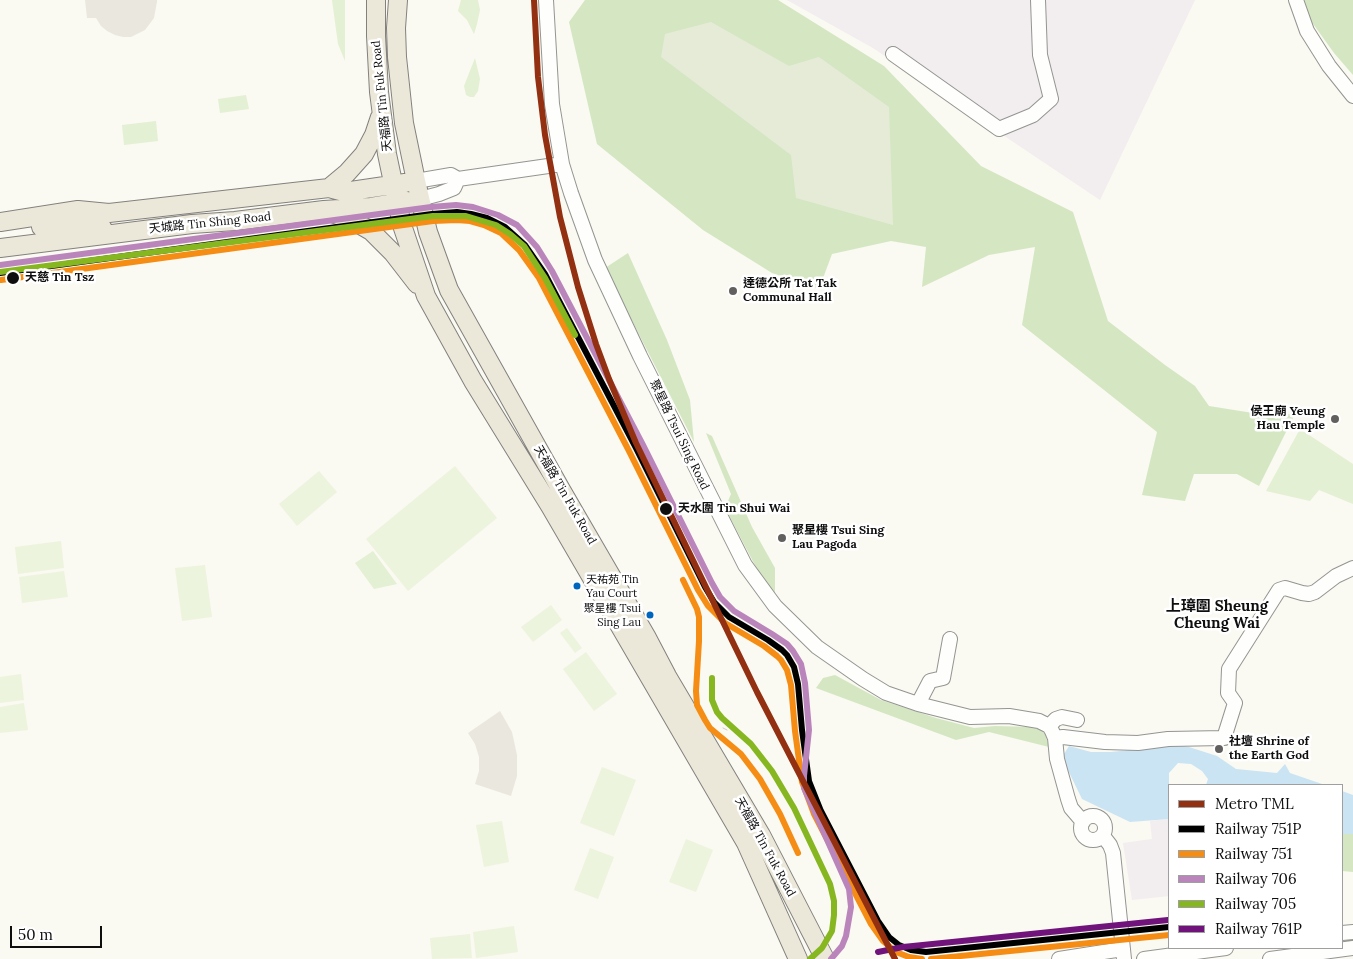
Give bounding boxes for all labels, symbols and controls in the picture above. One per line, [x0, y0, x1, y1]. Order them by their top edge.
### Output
street label: 天福路 Tin Fuk Road [369, 40, 395, 152]
street label: 天城路 Tin Shing Road [148, 209, 272, 237]
marker: 天慈 Tin Tsz [5, 270, 21, 286]
place label: 天慈 Tin Tsz [25, 271, 94, 285]
place label: 達德公所 Tat Tak Communal Hall [743, 277, 837, 305]
marker: 達德公所 Tat Tak Communal Hall [727, 285, 739, 297]
street label: 聚星路 Tsui Sing Road [646, 378, 712, 492]
place label: 侯王廟 Yeung Hau Temple [1251, 405, 1325, 433]
marker: 侯王廟 Yeung Hau Temple [1329, 413, 1341, 425]
street label: 天福路 Tin Fuk Road [531, 443, 599, 547]
marker: 天水圍 Tin Shui Wai [658, 501, 674, 517]
place label: 天水圍 Tin Shui Wai [678, 502, 790, 516]
place label: 聚星樓 Tsui Sing Lau Pagoda [792, 524, 884, 552]
marker: 聚星樓 Tsui Sing Lau Pagoda [776, 532, 788, 544]
place label: 天祐苑 Tin Yau Court [586, 573, 639, 599]
marker: 天祐苑 Tin Yau Court [572, 581, 582, 591]
district label: 上璋圍 Sheung Cheung Wai [1166, 598, 1268, 633]
place label: 聚星樓 Tsui Sing Lau [584, 602, 641, 628]
marker: 聚星樓 Tsui Sing Lau [645, 610, 655, 620]
place label: 社壇 Shrine of the Earth God [1229, 735, 1309, 763]
marker: 社壇 Shrine of the Earth God [1213, 743, 1225, 755]
legend [1168, 784, 1343, 949]
text: Metro TML [1215, 794, 1294, 813]
street label: 天福路 Tin Fuk Road [732, 795, 798, 899]
text: Railway 751P [1215, 819, 1301, 838]
text: Railway 751 [1215, 844, 1292, 863]
text: Railway 706 [1215, 869, 1297, 888]
text: Railway 705 [1215, 894, 1296, 913]
scale bar [12, 916, 105, 948]
text: Railway 761P [1215, 919, 1302, 938]
text: 50 m [18, 925, 53, 944]

